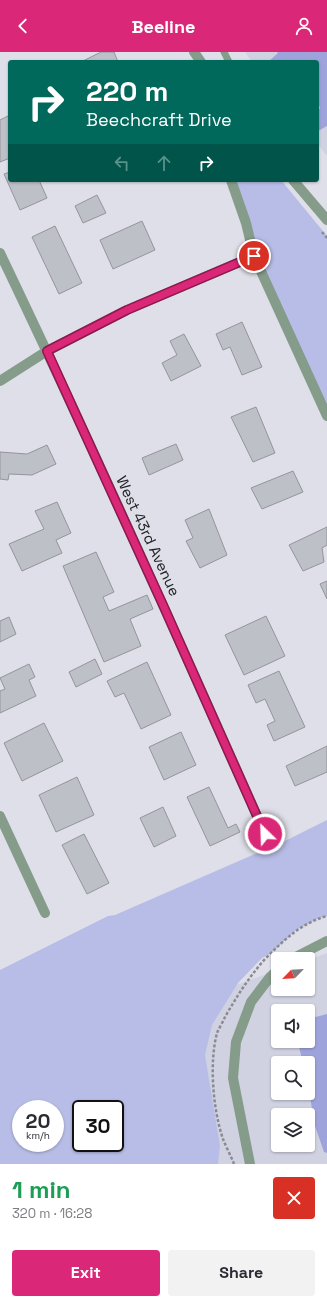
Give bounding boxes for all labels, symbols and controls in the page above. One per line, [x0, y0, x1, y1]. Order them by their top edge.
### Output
icon: back [12, 15, 34, 37]
text: Beeline [132, 15, 195, 38]
icon: person [293, 15, 315, 37]
text: 220 m [86, 73, 168, 109]
icon: right [20, 76, 72, 128]
text: Beechcraft Drive [86, 108, 232, 131]
icon: left [111, 152, 133, 174]
icon: ahead [153, 152, 175, 174]
icon: right [195, 152, 217, 174]
pin [237, 239, 271, 273]
icon: arrive [243, 245, 265, 267]
street label: West 43rd Avenue [112, 473, 185, 599]
position arrow [244, 813, 286, 855]
north arrow [271, 952, 315, 996]
map controls [271, 952, 315, 1152]
button: sound [271, 1004, 315, 1048]
button: search [271, 1056, 315, 1100]
speed limit sign: 30 [72, 1100, 124, 1152]
text: 20 [26, 1108, 50, 1134]
button: layers [271, 1108, 315, 1152]
text: km/h [26, 1129, 50, 1142]
text: 1 min [12, 1174, 71, 1205]
button: close [273, 1177, 315, 1219]
text: 320 m · 16:28 [12, 1205, 92, 1222]
button: Exit [12, 1250, 160, 1296]
button: Share [168, 1250, 315, 1296]

